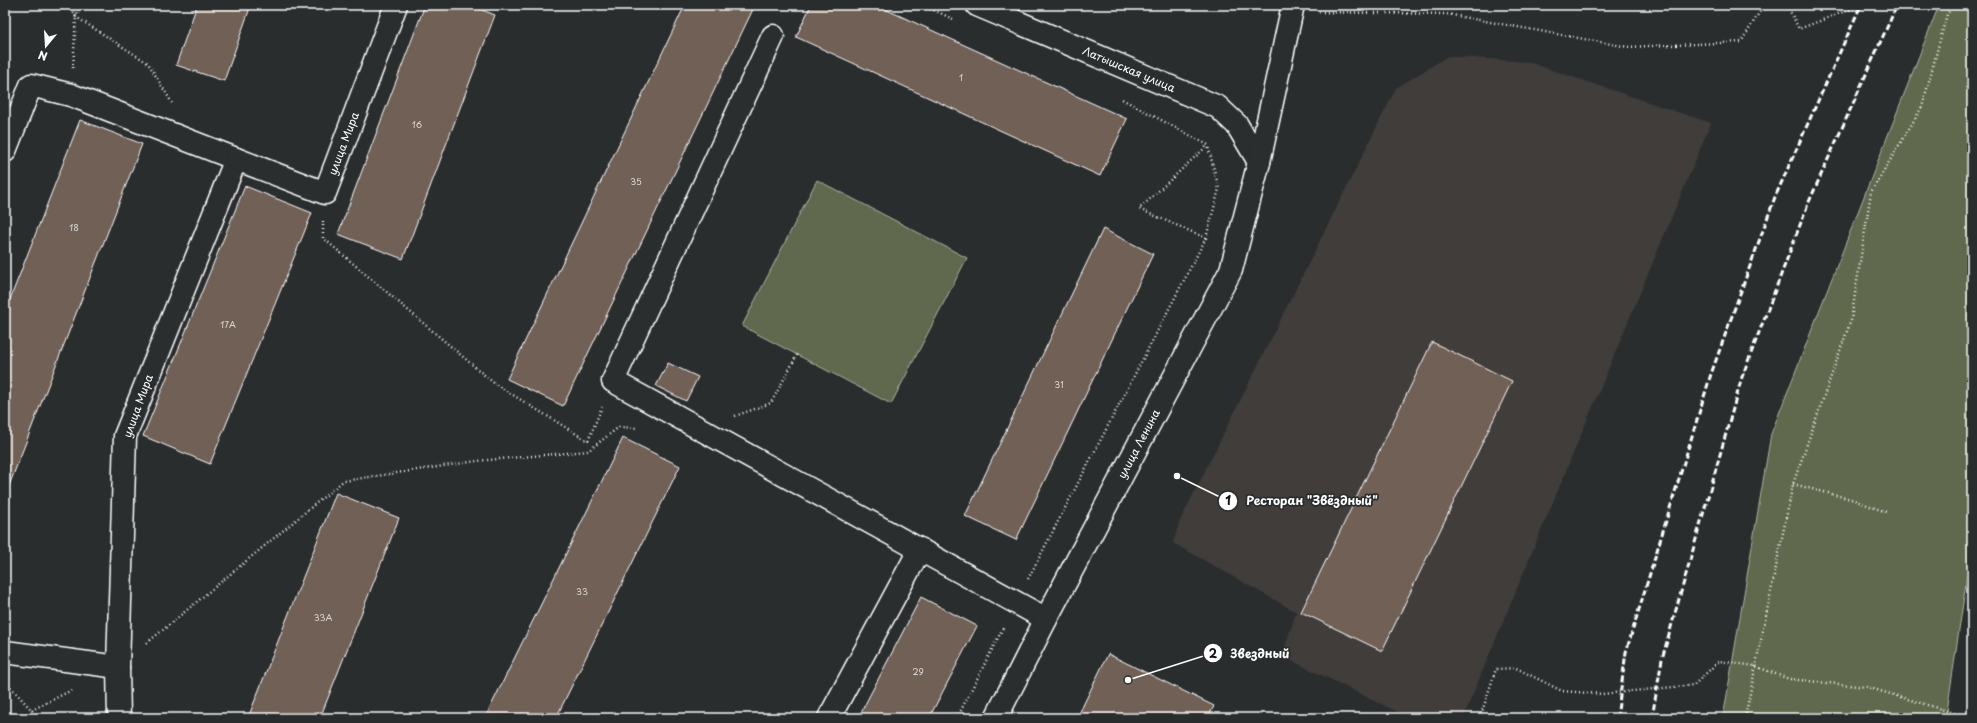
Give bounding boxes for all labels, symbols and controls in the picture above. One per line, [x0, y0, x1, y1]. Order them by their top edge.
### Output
north arrow [26, 26, 66, 66]
street label: Латышская улица [1080, 42, 1178, 96]
text: N [36, 46, 50, 65]
house number: 1 [959, 70, 963, 84]
street label: улица Мира [323, 109, 363, 178]
house number: 16 [412, 117, 422, 131]
house number: 35 [630, 174, 642, 188]
house number: 18 [69, 220, 79, 234]
house number: 17А [220, 317, 236, 331]
street label: улица Мира [118, 372, 157, 440]
house number: 31 [1054, 377, 1064, 391]
street label: улица Ленина [1113, 406, 1164, 481]
callout: Ресторан "Звёздный" [1218, 489, 1386, 513]
text: 1 [1225, 491, 1231, 509]
text: Ресторан "Звёздный" [1246, 491, 1378, 509]
house number: 33 [576, 584, 588, 598]
house number: 33А [314, 610, 332, 624]
callout: Звездный [1203, 641, 1298, 665]
text: 2 [1209, 644, 1218, 662]
text: Звездный [1229, 644, 1290, 662]
house number: 29 [912, 664, 924, 678]

